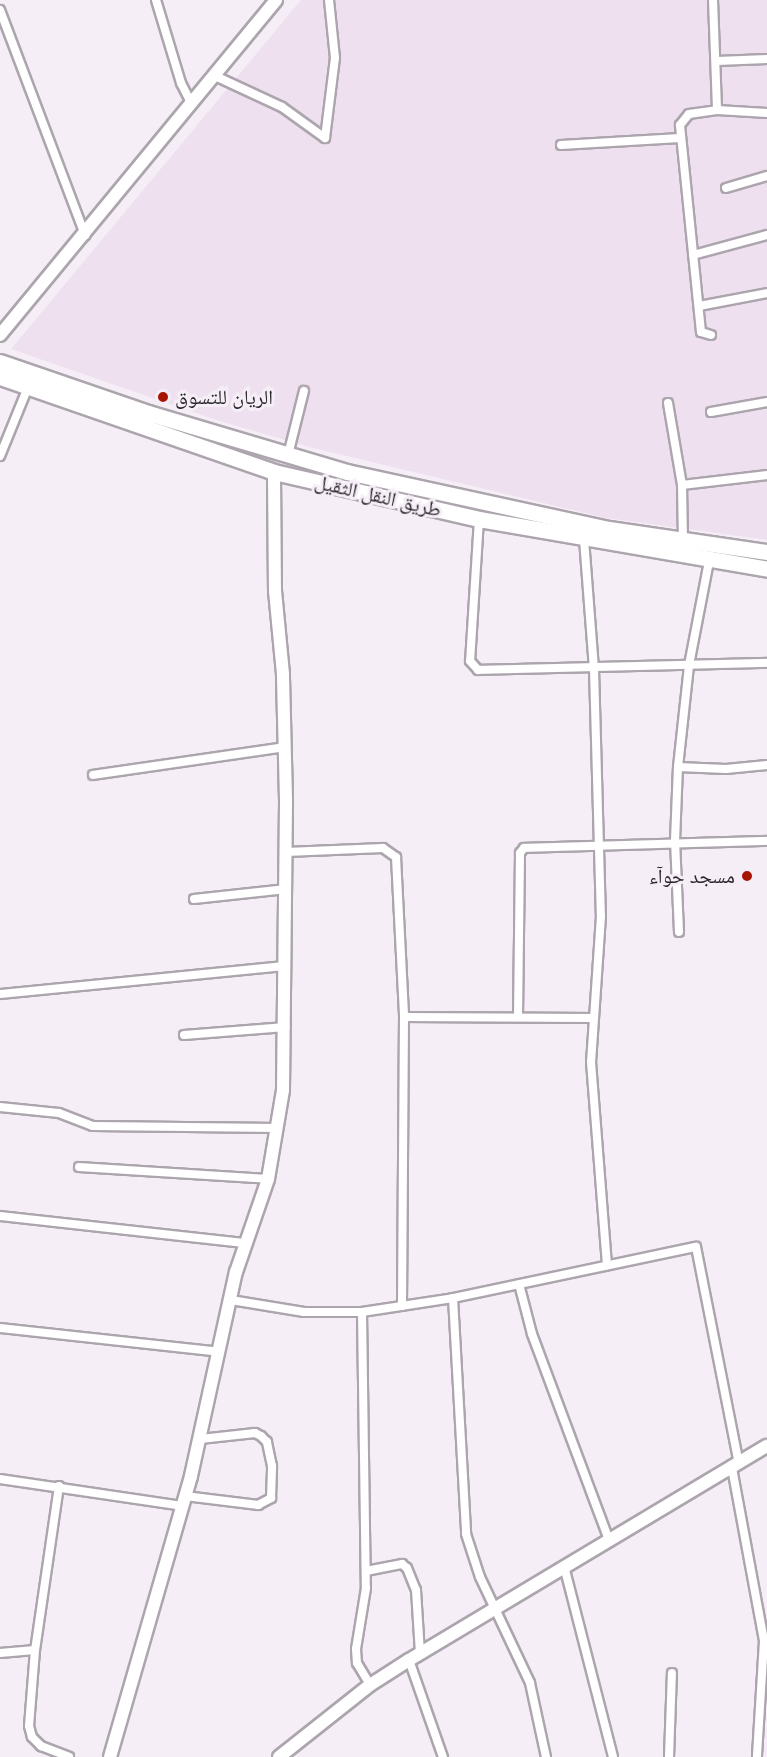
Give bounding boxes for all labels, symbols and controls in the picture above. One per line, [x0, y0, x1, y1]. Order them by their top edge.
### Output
place label: الريان للتسوق [175, 385, 273, 409]
marker: الريان للتسوق [156, 390, 170, 404]
street label: طريق النقل الثقيل [312, 470, 444, 522]
place label: مسجد حوآء [649, 864, 735, 888]
marker: مسجد حوآء [740, 869, 754, 883]

